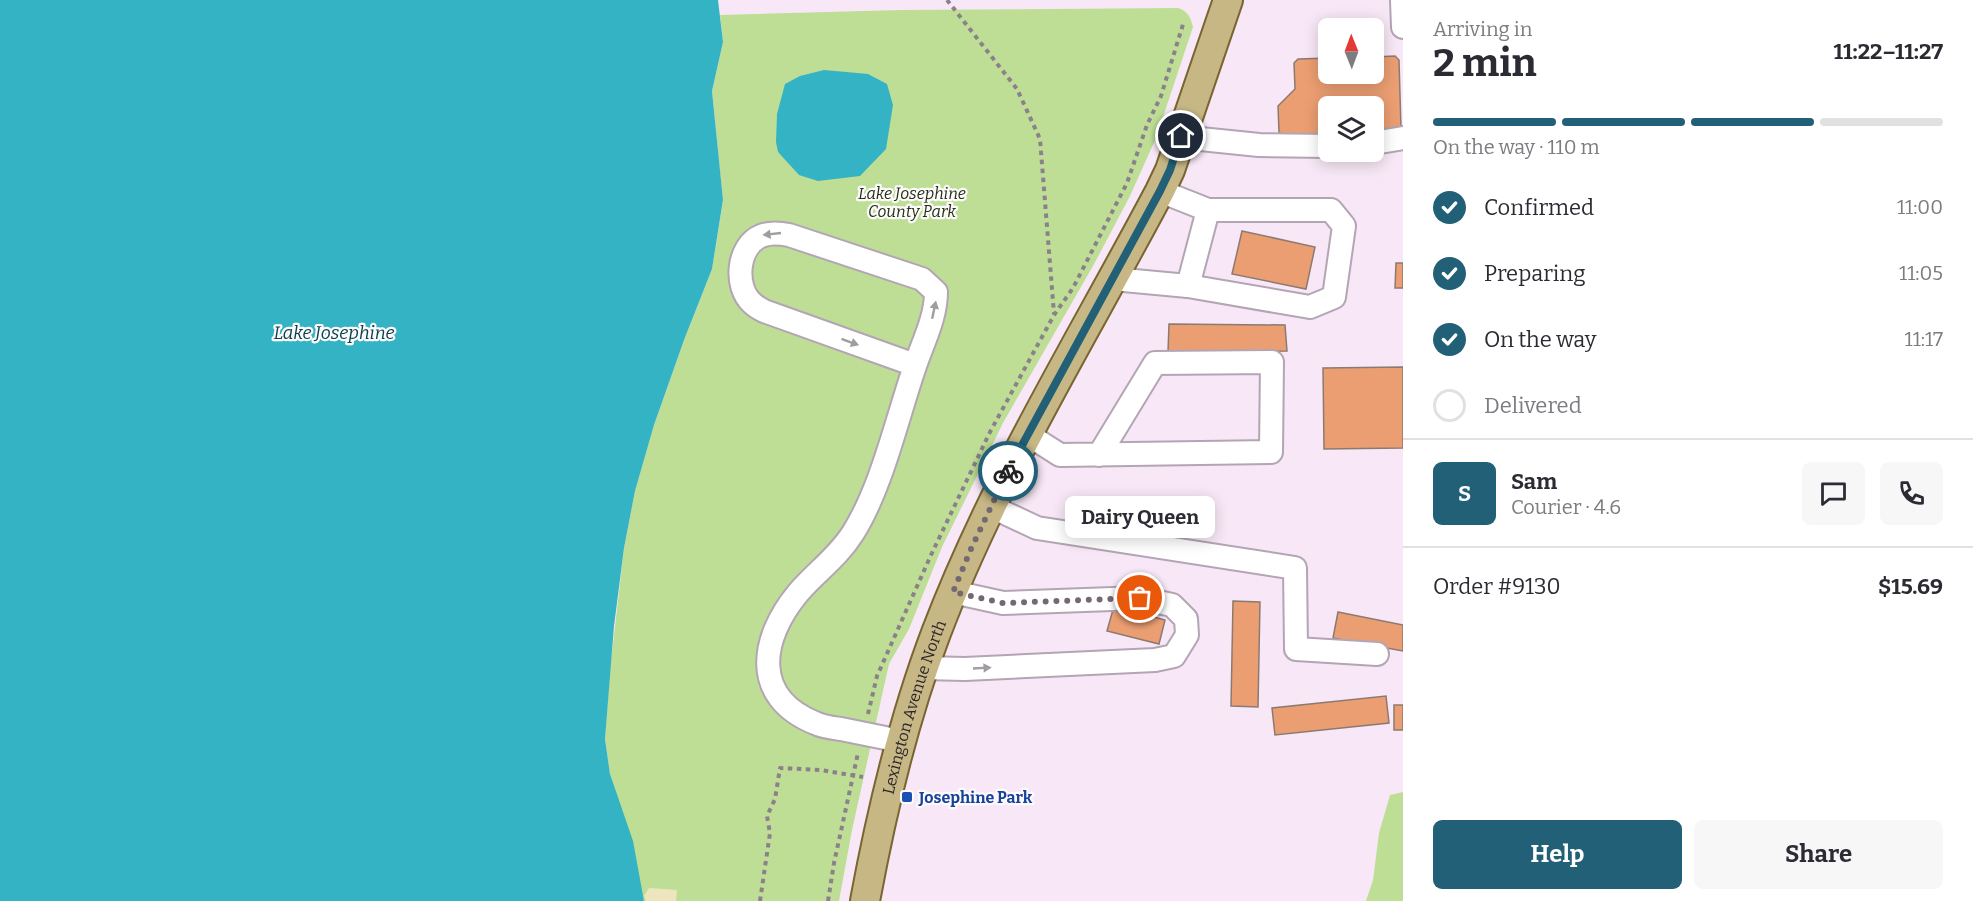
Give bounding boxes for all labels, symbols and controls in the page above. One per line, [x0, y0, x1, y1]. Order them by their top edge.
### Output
text: Arriving in [1433, 17, 1532, 41]
north arrow [1318, 18, 1384, 84]
map controls [1318, 18, 1384, 162]
text: 11:22–11:27 [1834, 38, 1943, 65]
text: 2 min [1433, 40, 1537, 86]
button: layers [1318, 96, 1384, 162]
pin [1155, 110, 1206, 161]
icon: home [1164, 119, 1197, 152]
text: On the way · 110 m [1433, 135, 1600, 159]
park label: Lake Josephine County Park [858, 184, 966, 221]
icon: check [1433, 191, 1466, 224]
text: Confirmed [1484, 194, 1594, 221]
text: 11:00 [1897, 195, 1943, 219]
one-way arrow [762, 229, 781, 239]
icon: check [1433, 257, 1466, 290]
text: Preparing [1484, 260, 1586, 287]
text: 11:05 [1899, 261, 1943, 285]
one-way arrow [930, 300, 939, 319]
water label: Lake Josephine [273, 322, 395, 344]
icon: check [1433, 323, 1466, 356]
text: On the way [1484, 326, 1596, 353]
text: 11:17 [1905, 327, 1943, 351]
one-way arrow [841, 337, 859, 347]
text: Delivered [1484, 392, 1582, 419]
courier [978, 441, 1038, 501]
icon: bike [992, 455, 1025, 488]
button: chat [1802, 462, 1865, 525]
button: phone [1880, 462, 1943, 525]
text: Sam [1511, 468, 1557, 495]
text: S [1458, 480, 1471, 507]
text: Courier · 4.6 [1511, 495, 1621, 519]
callout: Dairy Queen [1065, 496, 1215, 538]
text: Dairy Queen [1081, 505, 1199, 529]
pin [1114, 572, 1165, 623]
text: Order #9130 [1433, 573, 1561, 600]
text: $15.69 [1878, 573, 1943, 600]
icon: bag [1123, 581, 1156, 614]
street label: Lexington Avenue North [879, 618, 950, 796]
one-way arrow [972, 664, 991, 673]
place label: Josephine Park [918, 788, 1033, 807]
marker: Josephine Park [900, 790, 914, 804]
button: Help [1433, 820, 1682, 889]
button: Share [1694, 820, 1943, 889]

